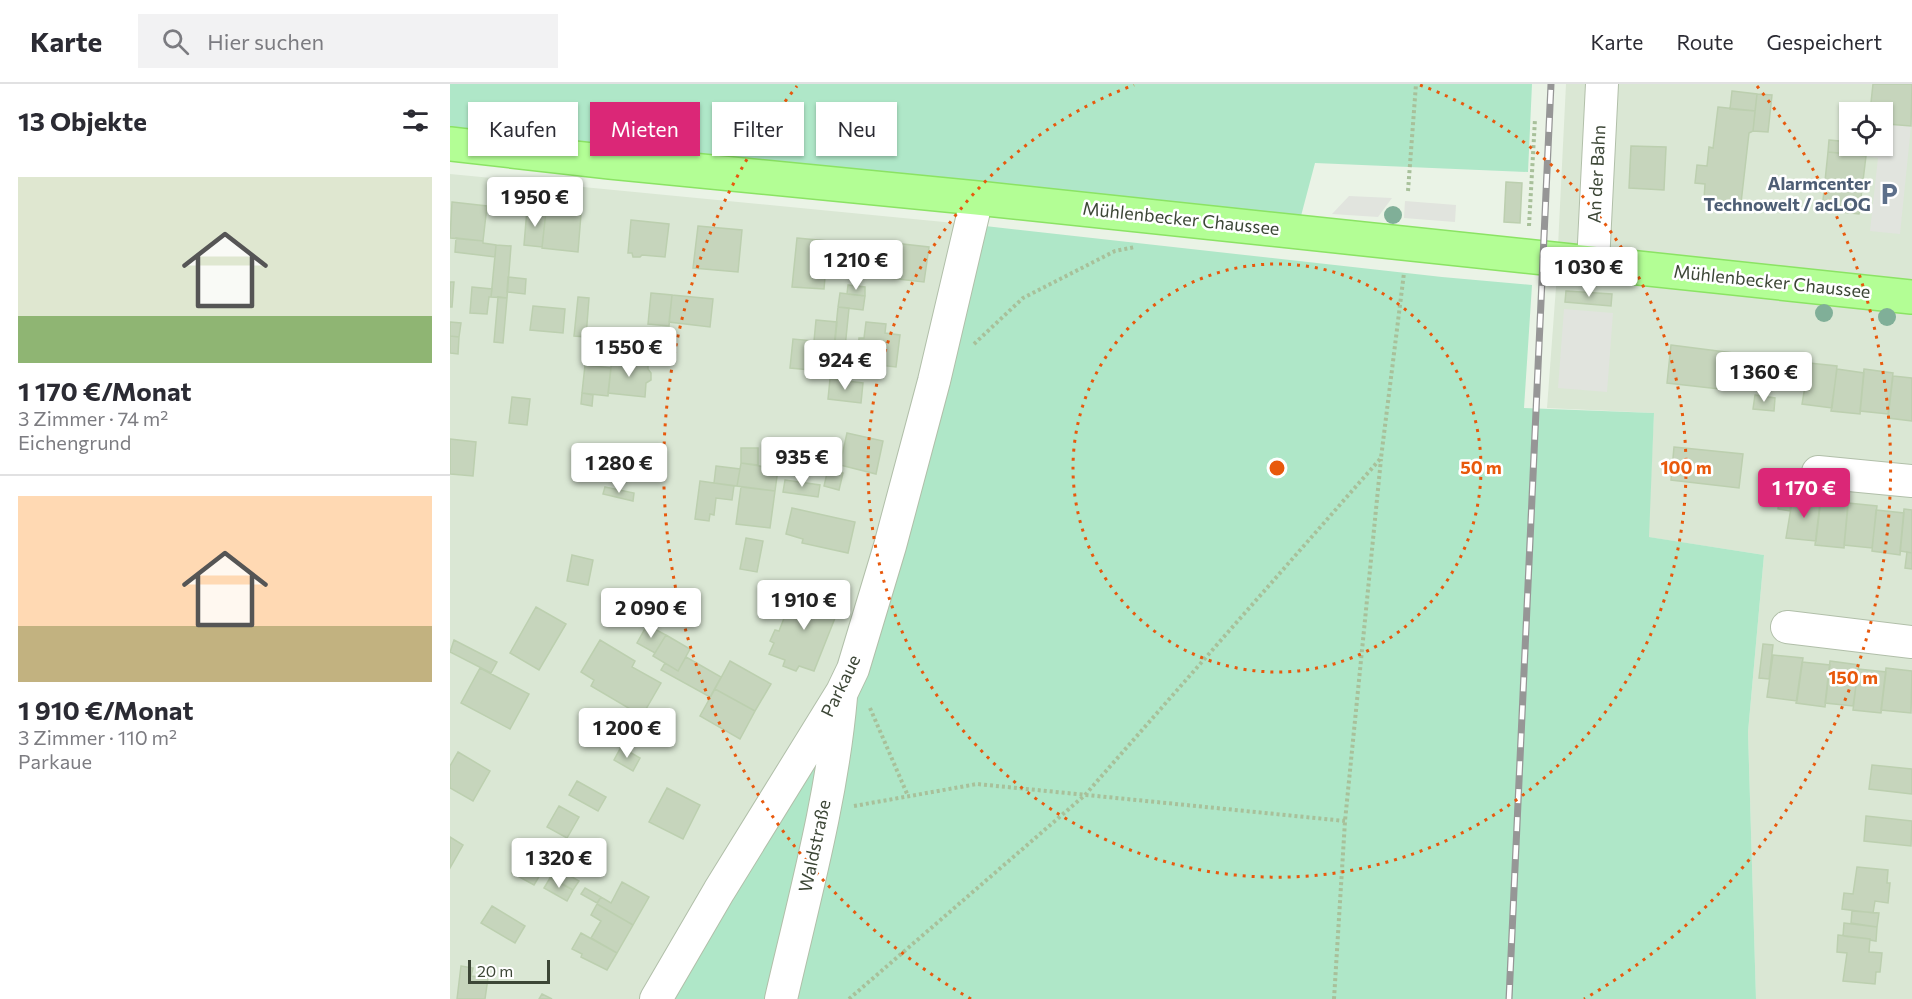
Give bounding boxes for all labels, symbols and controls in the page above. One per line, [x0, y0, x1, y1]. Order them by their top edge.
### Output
search box [138, 14, 558, 68]
text: Karte [30, 24, 102, 58]
icon: search [159, 25, 192, 58]
text: Hier suchen [207, 28, 324, 55]
text: Karte [1590, 29, 1643, 54]
text: Route [1676, 29, 1734, 54]
text: Gespeichert [1767, 29, 1882, 54]
chip: Kaufen [468, 102, 578, 156]
chip: Mieten [590, 102, 700, 156]
chip: Filter [712, 102, 804, 156]
chip: Neu [816, 102, 897, 156]
map controls [1839, 102, 1893, 156]
button: locate [1839, 102, 1893, 156]
icon: filters [399, 104, 432, 137]
text: 13 Objekte [18, 105, 147, 136]
street label: An der Bahn [1582, 124, 1610, 224]
place label: Alarmcenter Technowelt / acLOG [1704, 172, 1872, 215]
pin: 1 950 € [480, 177, 590, 228]
parking icon: Alarmcenter Technowelt / acLOG [1876, 181, 1902, 207]
text: 1 950 € [501, 184, 569, 208]
street label: Mühlenbecker Chaussee [1082, 197, 1281, 239]
icon: home [171, 216, 279, 324]
pin: 1 210 € [801, 240, 911, 291]
text: 1 210 € [824, 247, 888, 271]
pin: 1 030 € [1534, 247, 1644, 298]
text: 1 030 € [1555, 254, 1623, 278]
street label: Mühlenbecker Chaussee [1673, 260, 1872, 302]
pin: 1 550 € [574, 327, 684, 378]
text: 1 550 € [595, 334, 663, 358]
pin: 924 € [803, 340, 887, 391]
text: 924 € [818, 347, 872, 371]
pin: 1 360 € [1709, 352, 1819, 403]
text: 1 360 € [1730, 359, 1798, 383]
text: 1 170 €/Monat [18, 375, 192, 406]
text: 3 Zimmer · 74 m² [18, 406, 168, 430]
text: Eichengrund [18, 430, 131, 454]
pin: 935 € [760, 437, 844, 488]
pin: 1 280 € [564, 443, 674, 494]
text: 935 € [775, 444, 829, 468]
text: 1 280 € [585, 450, 653, 474]
text: 50 m [1460, 456, 1502, 478]
text: 100 m [1660, 456, 1712, 478]
centre of rings [1267, 458, 1287, 478]
pin: 1 170 € [1749, 468, 1859, 519]
text: 1 170 € [1772, 475, 1836, 499]
icon: home [171, 535, 279, 643]
pin: 1 910 € [749, 580, 859, 631]
text: 1 910 € [771, 587, 837, 611]
pin: 2 090 € [596, 588, 706, 639]
text: 2 090 € [615, 595, 687, 619]
street label: Parkaue [816, 651, 865, 720]
text: 150 m [1828, 666, 1878, 688]
text: 1 910 €/Monat [18, 694, 193, 725]
pin: 1 200 € [572, 708, 682, 759]
text: 1 200 € [593, 715, 661, 739]
text: 3 Zimmer · 110 m² [18, 725, 177, 749]
text: Parkaue [18, 749, 92, 773]
street label: Waldstraße [793, 797, 835, 894]
pin: 1 320 € [504, 838, 614, 889]
text: 1 320 € [526, 845, 592, 869]
scale bar [468, 957, 550, 984]
text: 20 m [477, 961, 513, 980]

